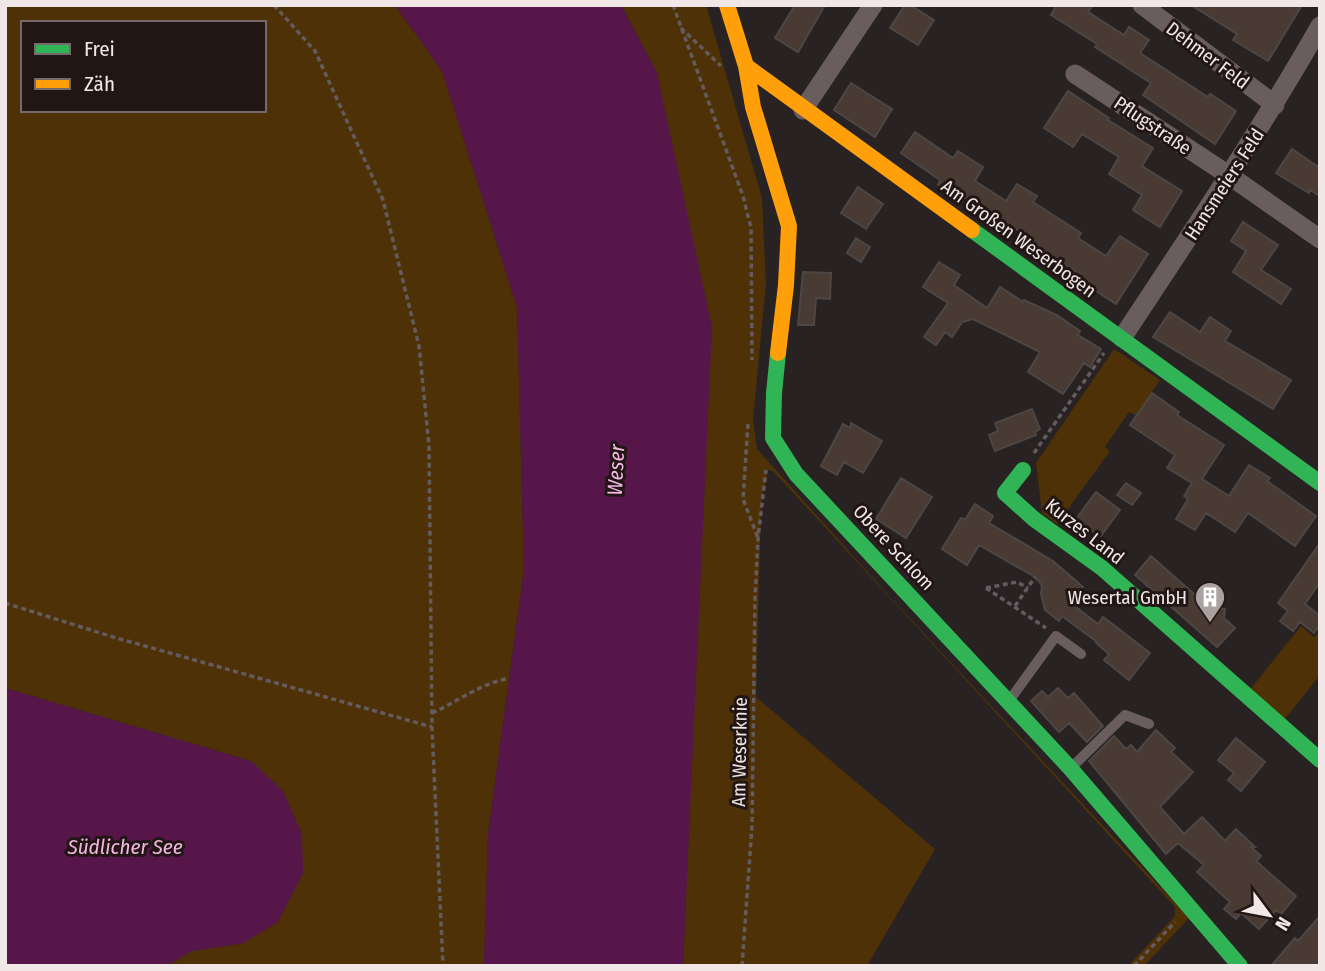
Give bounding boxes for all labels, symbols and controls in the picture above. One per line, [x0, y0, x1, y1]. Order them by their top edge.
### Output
street label: Dehmer Feld [1162, 17, 1254, 94]
legend [21, 21, 266, 112]
text: Frei [84, 36, 115, 62]
text: Zäh [84, 71, 115, 97]
street label: Pflugstraße [1110, 91, 1196, 160]
street label: Hansmeiers Feld [1180, 124, 1269, 244]
street label: Am Großen Weserbogen [937, 175, 1101, 302]
water label: Weser [602, 443, 630, 496]
street label: Kurzes Land [1041, 494, 1129, 569]
street label: Obere Schlom [848, 500, 939, 595]
building icon: Wesertal GmbH [1193, 580, 1227, 624]
place label: Wesertal GmbH [1068, 586, 1187, 609]
street label: Am Weserknie [727, 697, 752, 807]
water label: Südlicher See [66, 834, 183, 860]
north arrow [1234, 880, 1304, 950]
text: N [1270, 913, 1296, 935]

